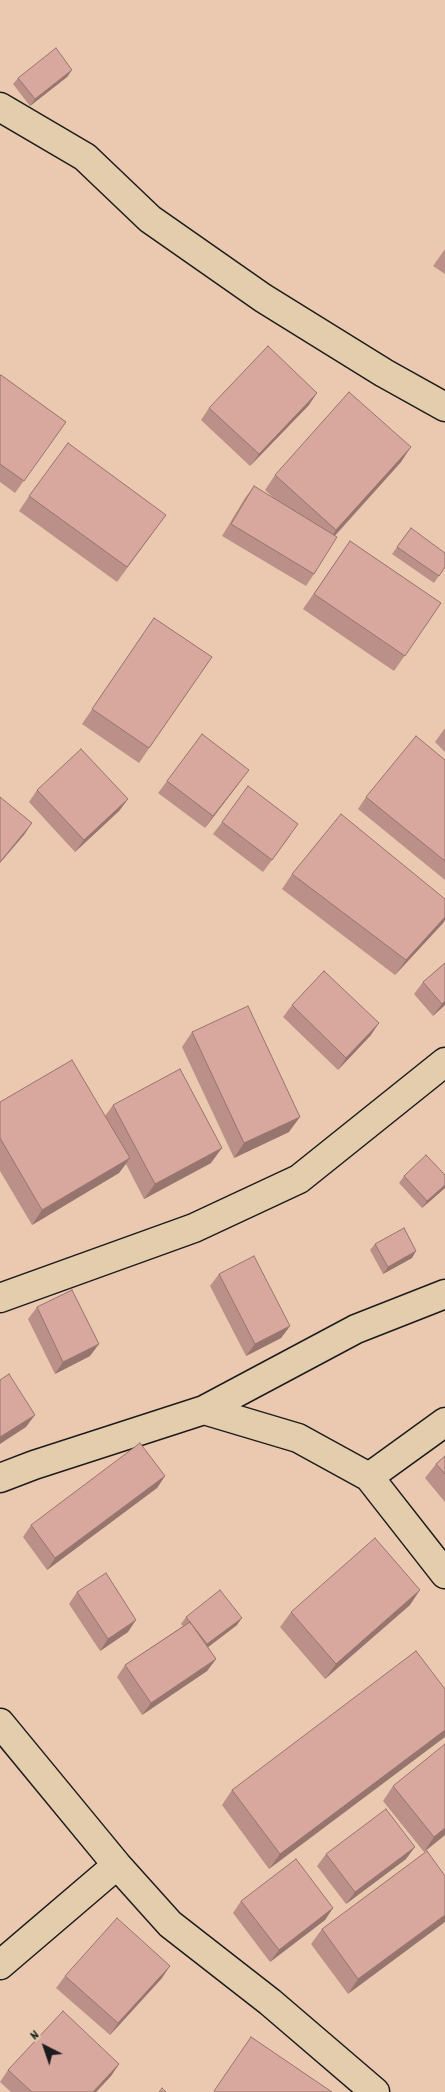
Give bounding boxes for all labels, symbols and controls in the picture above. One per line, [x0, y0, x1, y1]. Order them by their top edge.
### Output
north arrow [20, 2022, 70, 2072]
text: N [26, 2026, 44, 2046]

